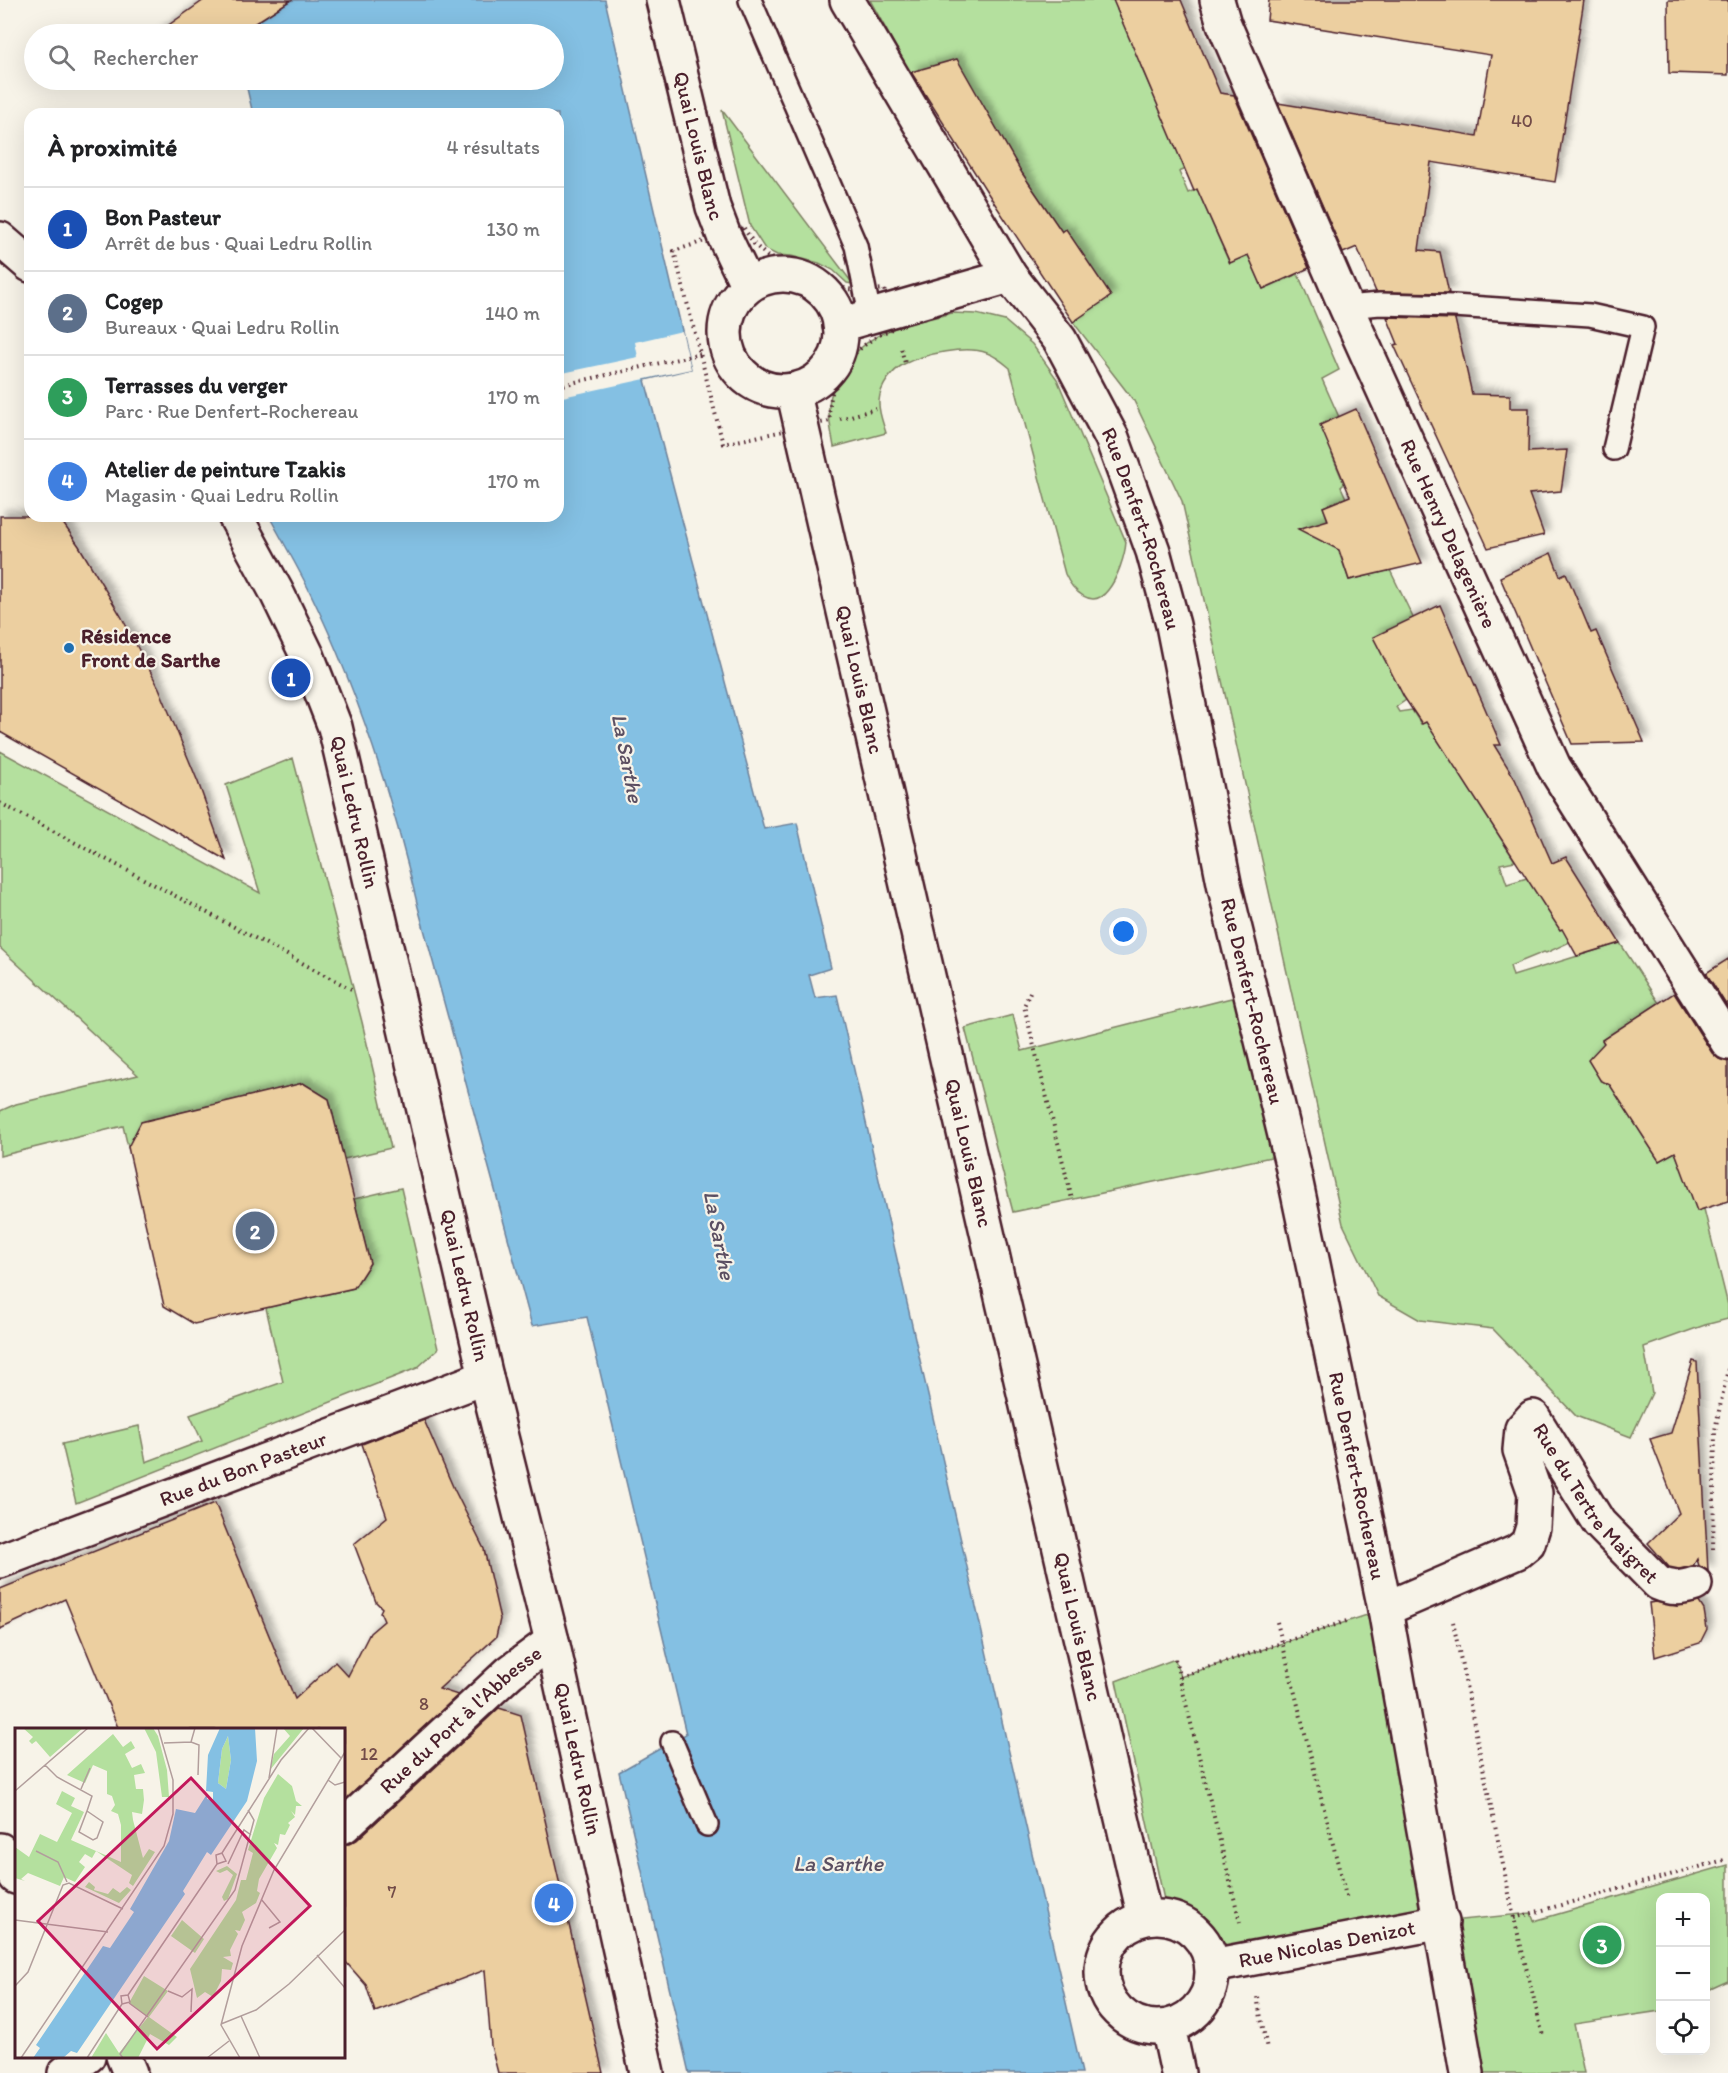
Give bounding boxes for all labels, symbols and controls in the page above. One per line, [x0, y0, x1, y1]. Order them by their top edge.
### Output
search box [24, 24, 564, 90]
icon: search [45, 41, 78, 74]
text: Rechercher [93, 44, 198, 71]
street label: Quai Louis Blanc [669, 69, 730, 224]
house number: 40 [1511, 110, 1533, 132]
text: À proximité [48, 131, 177, 163]
text: 4 résultats [447, 135, 540, 159]
text: Bon Pasteur [105, 204, 221, 231]
text: 1 [63, 217, 72, 241]
text: 130 m [486, 217, 540, 241]
text: Arrêt de bus · Quai Ledru Rollin [105, 231, 372, 255]
text: Cogep [105, 288, 163, 315]
text: 2 [62, 301, 73, 325]
text: 140 m [485, 301, 540, 325]
text: Bureaux · Quai Ledru Rollin [105, 315, 339, 339]
text: Terrasses du verger [105, 372, 287, 399]
text: 3 [62, 385, 73, 409]
text: 170 m [487, 385, 540, 409]
text: Parc · Rue Denfert-Rochereau [105, 399, 358, 423]
street label: Rue Denfert-Rochereau [1096, 423, 1187, 633]
street label: Rue Henry Delagenière [1395, 435, 1503, 632]
text: Atelier de peinture Tzakis [105, 456, 346, 483]
text: 4 [61, 469, 74, 493]
text: 170 m [487, 469, 540, 493]
text: Magasin · Quai Ledru Rollin [105, 483, 339, 507]
street label: Quai Louis Blanc [831, 602, 889, 756]
place label: Résidence Front de Sarthe [81, 623, 221, 672]
marker: Résidence Front de Sarthe [62, 641, 76, 655]
pin: 1 [272, 656, 310, 700]
water label: La Sarthe [606, 711, 650, 806]
street label: Quai Ledru Rollin [325, 733, 385, 890]
street label: Rue Denfert-Rochereau [1216, 895, 1290, 1107]
your location [1109, 917, 1138, 946]
street label: Quai Louis Blanc [940, 1076, 999, 1230]
water label: La Sarthe [698, 1188, 742, 1283]
street label: Quai Ledru Rollin [435, 1206, 495, 1364]
pin: 2 [236, 1208, 274, 1254]
street label: Rue Denfert-Rochereau [1324, 1369, 1392, 1582]
street label: Rue du Tertre Maigret [1528, 1418, 1664, 1589]
street label: Rue du Bon Pasteur [156, 1425, 330, 1511]
street label: Quai Louis Blanc [1049, 1550, 1108, 1704]
street label: Rue du Port à l'Abbesse [374, 1640, 546, 1799]
street label: Quai Ledru Rollin [549, 1680, 607, 1838]
house number: 8 [419, 1693, 429, 1715]
inset map [15, 1728, 345, 2058]
house number: 12 [360, 1743, 378, 1765]
water label: La Sarthe [793, 1850, 884, 1877]
pin: 4 [534, 1880, 574, 1926]
house number: 7 [388, 1881, 397, 1903]
map controls [1656, 1893, 1710, 2055]
button: + [1656, 1893, 1710, 1947]
street label: Rue Nicolas Denizot [1237, 1914, 1417, 1973]
pin: 3 [1582, 1922, 1622, 1968]
button: − [1656, 1947, 1710, 2001]
button: locate [1656, 2001, 1710, 2055]

